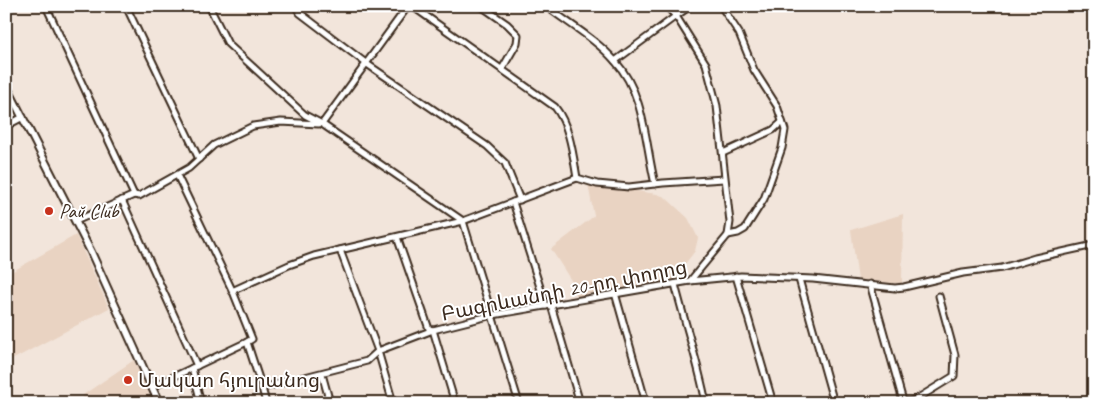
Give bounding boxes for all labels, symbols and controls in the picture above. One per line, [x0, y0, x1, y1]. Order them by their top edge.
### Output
place label: Рай Club [59, 199, 120, 224]
marker: Рай Club [43, 205, 55, 217]
street label: Բագրևանդի 20-րդ փողոց [439, 254, 689, 327]
place label: Մակաո հյուրանոց [138, 368, 320, 393]
marker: Մակաո հյուրանոց [122, 374, 134, 386]

